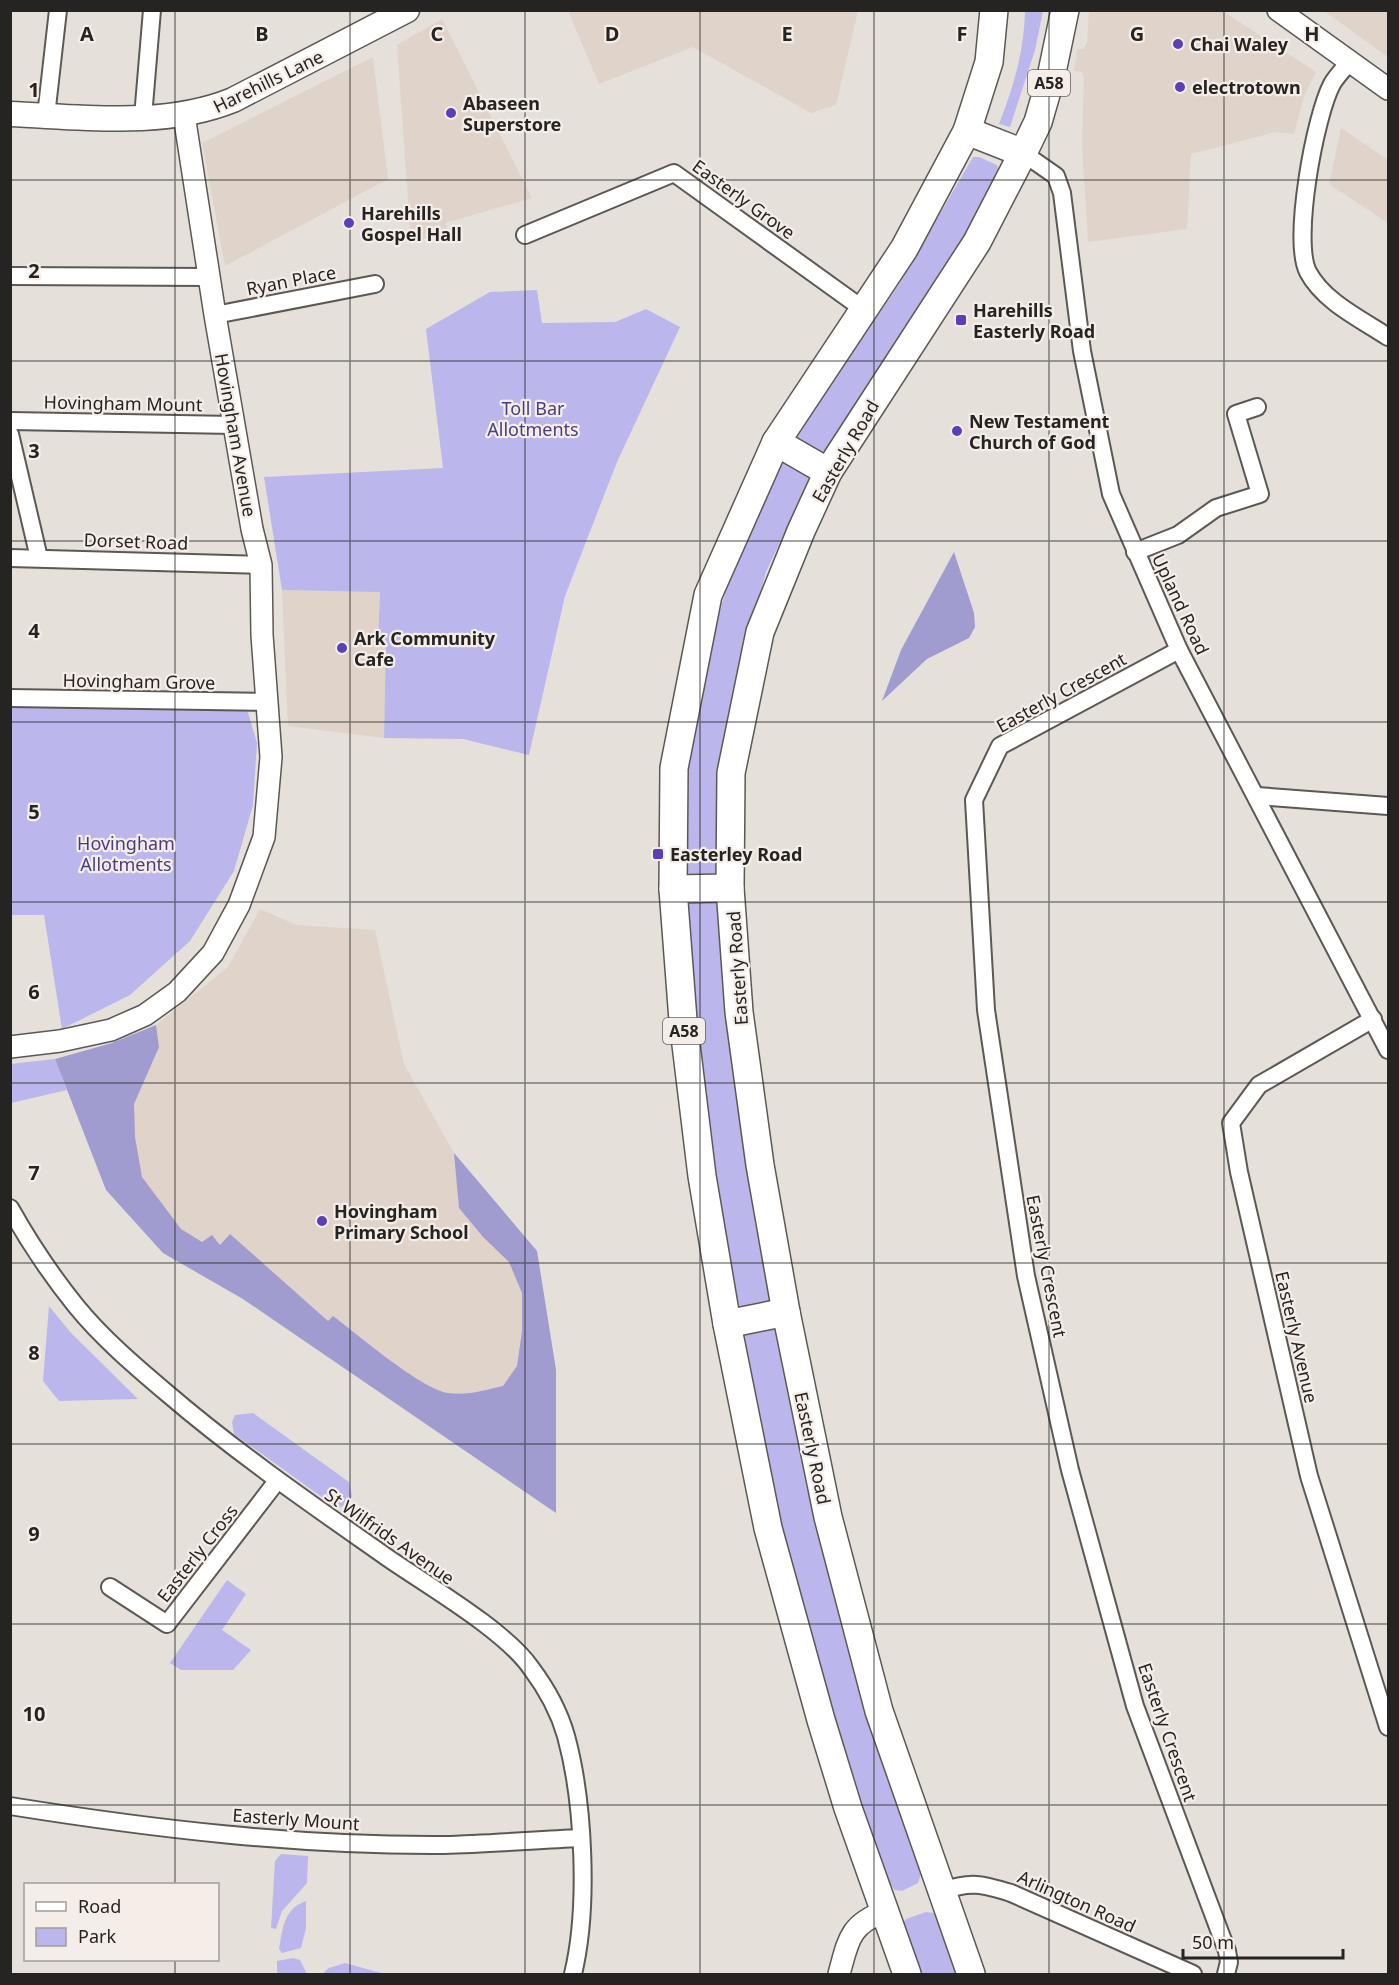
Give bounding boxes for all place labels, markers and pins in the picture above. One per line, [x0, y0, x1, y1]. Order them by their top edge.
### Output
place label: Chai Waley [1190, 32, 1289, 56]
marker: Chai Waley [1171, 37, 1185, 51]
place label: electrotown [1192, 75, 1301, 99]
marker: electrotown [1173, 80, 1187, 94]
place label: Abaseen Superstore [463, 91, 561, 136]
marker: Abaseen Superstore [444, 106, 458, 120]
place label: Harehills Gospel Hall [361, 201, 462, 246]
marker: Harehills Gospel Hall [342, 216, 356, 230]
place label: Harehills Easterly Road [973, 298, 1095, 343]
marker: Harehills Easterly Road [954, 313, 968, 327]
place label: New Testament Church of God [969, 409, 1110, 454]
marker: New Testament Church of God [950, 424, 964, 438]
place label: Ark Community Cafe [354, 626, 496, 671]
marker: Ark Community Cafe [335, 641, 349, 655]
place label: Easterley Road [670, 842, 802, 866]
marker: Easterley Road [651, 847, 665, 861]
place label: Hovingham Primary School [334, 1199, 469, 1244]
marker: Hovingham Primary School [315, 1214, 329, 1228]

